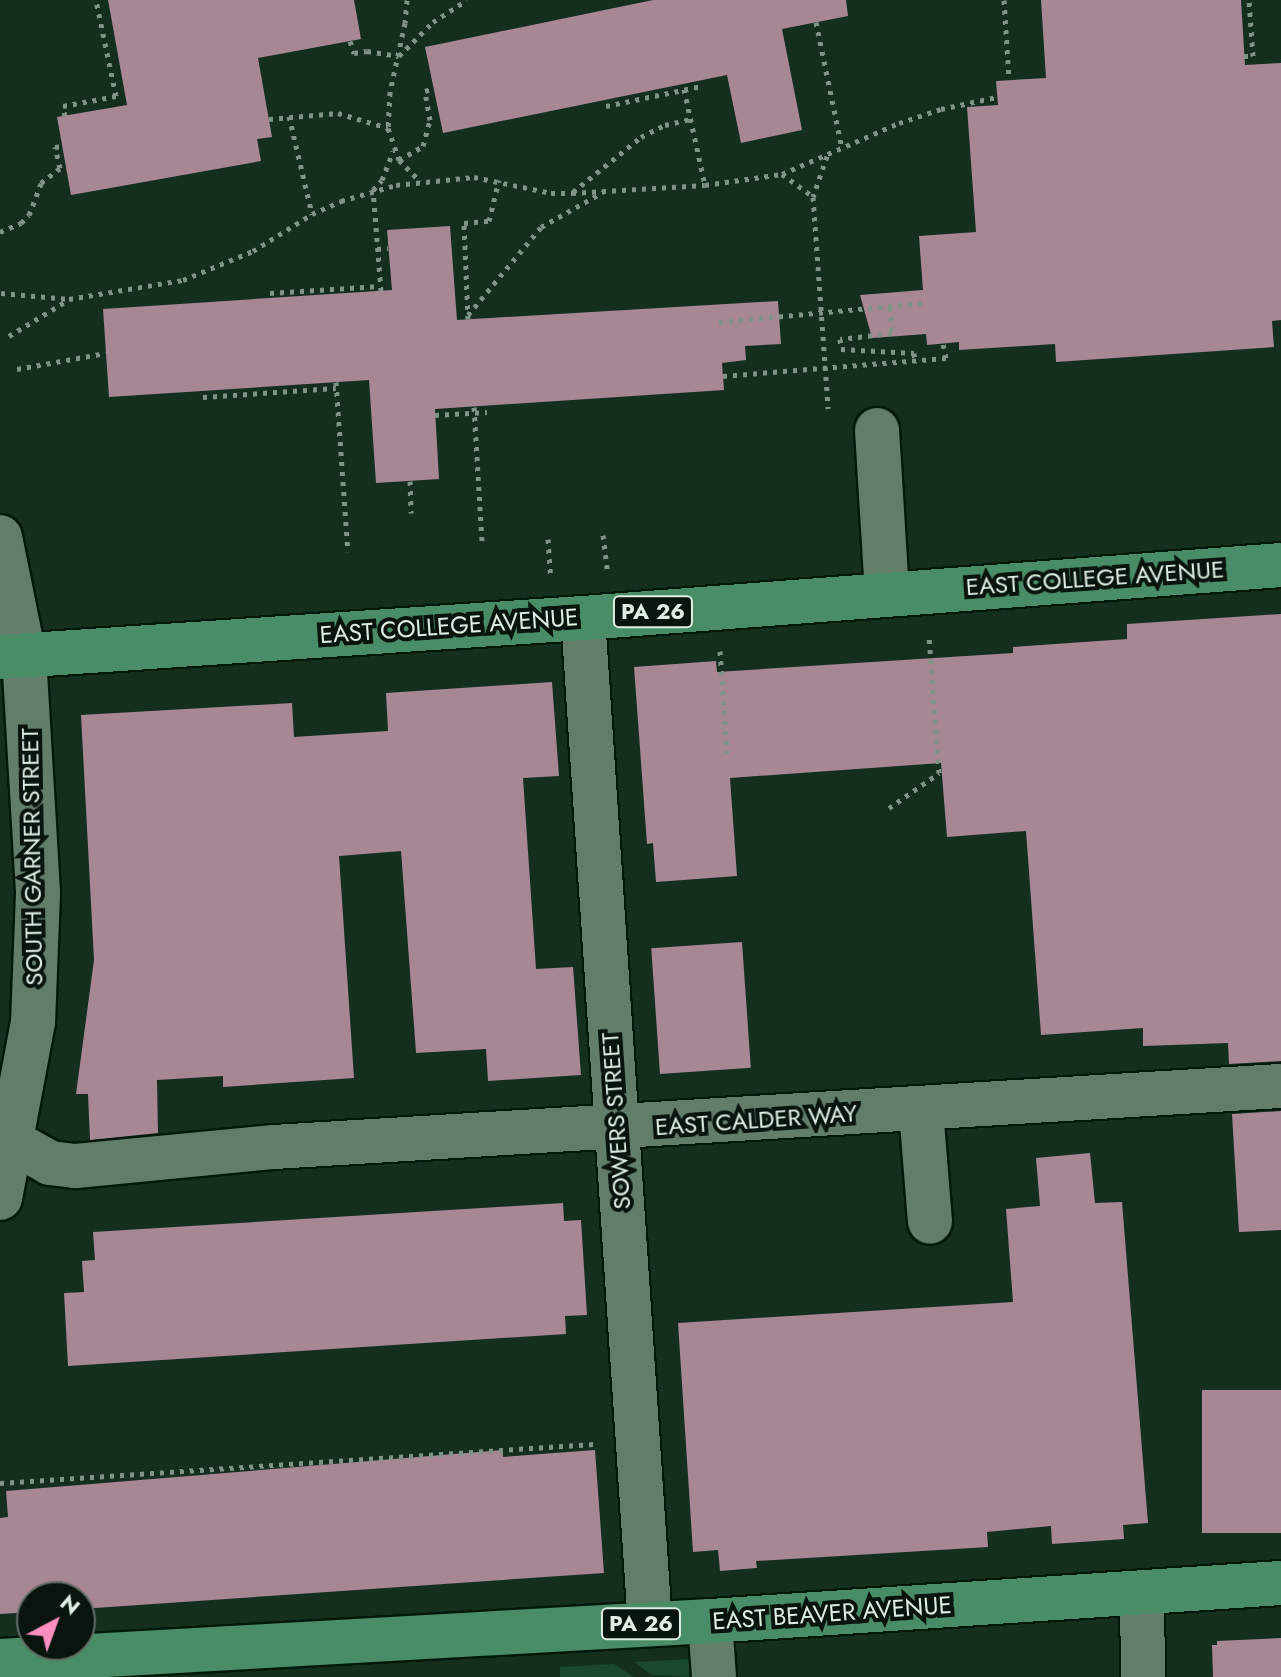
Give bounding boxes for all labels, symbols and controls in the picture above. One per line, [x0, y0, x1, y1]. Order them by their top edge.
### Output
street label: EAST COLLEGE AVENUE [965, 555, 1225, 601]
road number: PA 26 [611, 594, 695, 630]
street label: EAST COLLEGE AVENUE [319, 603, 579, 649]
street label: SOUTH GARNER STREET [15, 728, 49, 986]
street label: SOWERS STREET [595, 1031, 637, 1211]
street label: EAST CALDER WAY [654, 1099, 858, 1141]
north arrow [16, 1581, 96, 1661]
text: N [53, 1587, 88, 1622]
street label: EAST BEAVER AVENUE [712, 1590, 952, 1636]
road number: PA 26 [599, 1606, 683, 1642]

